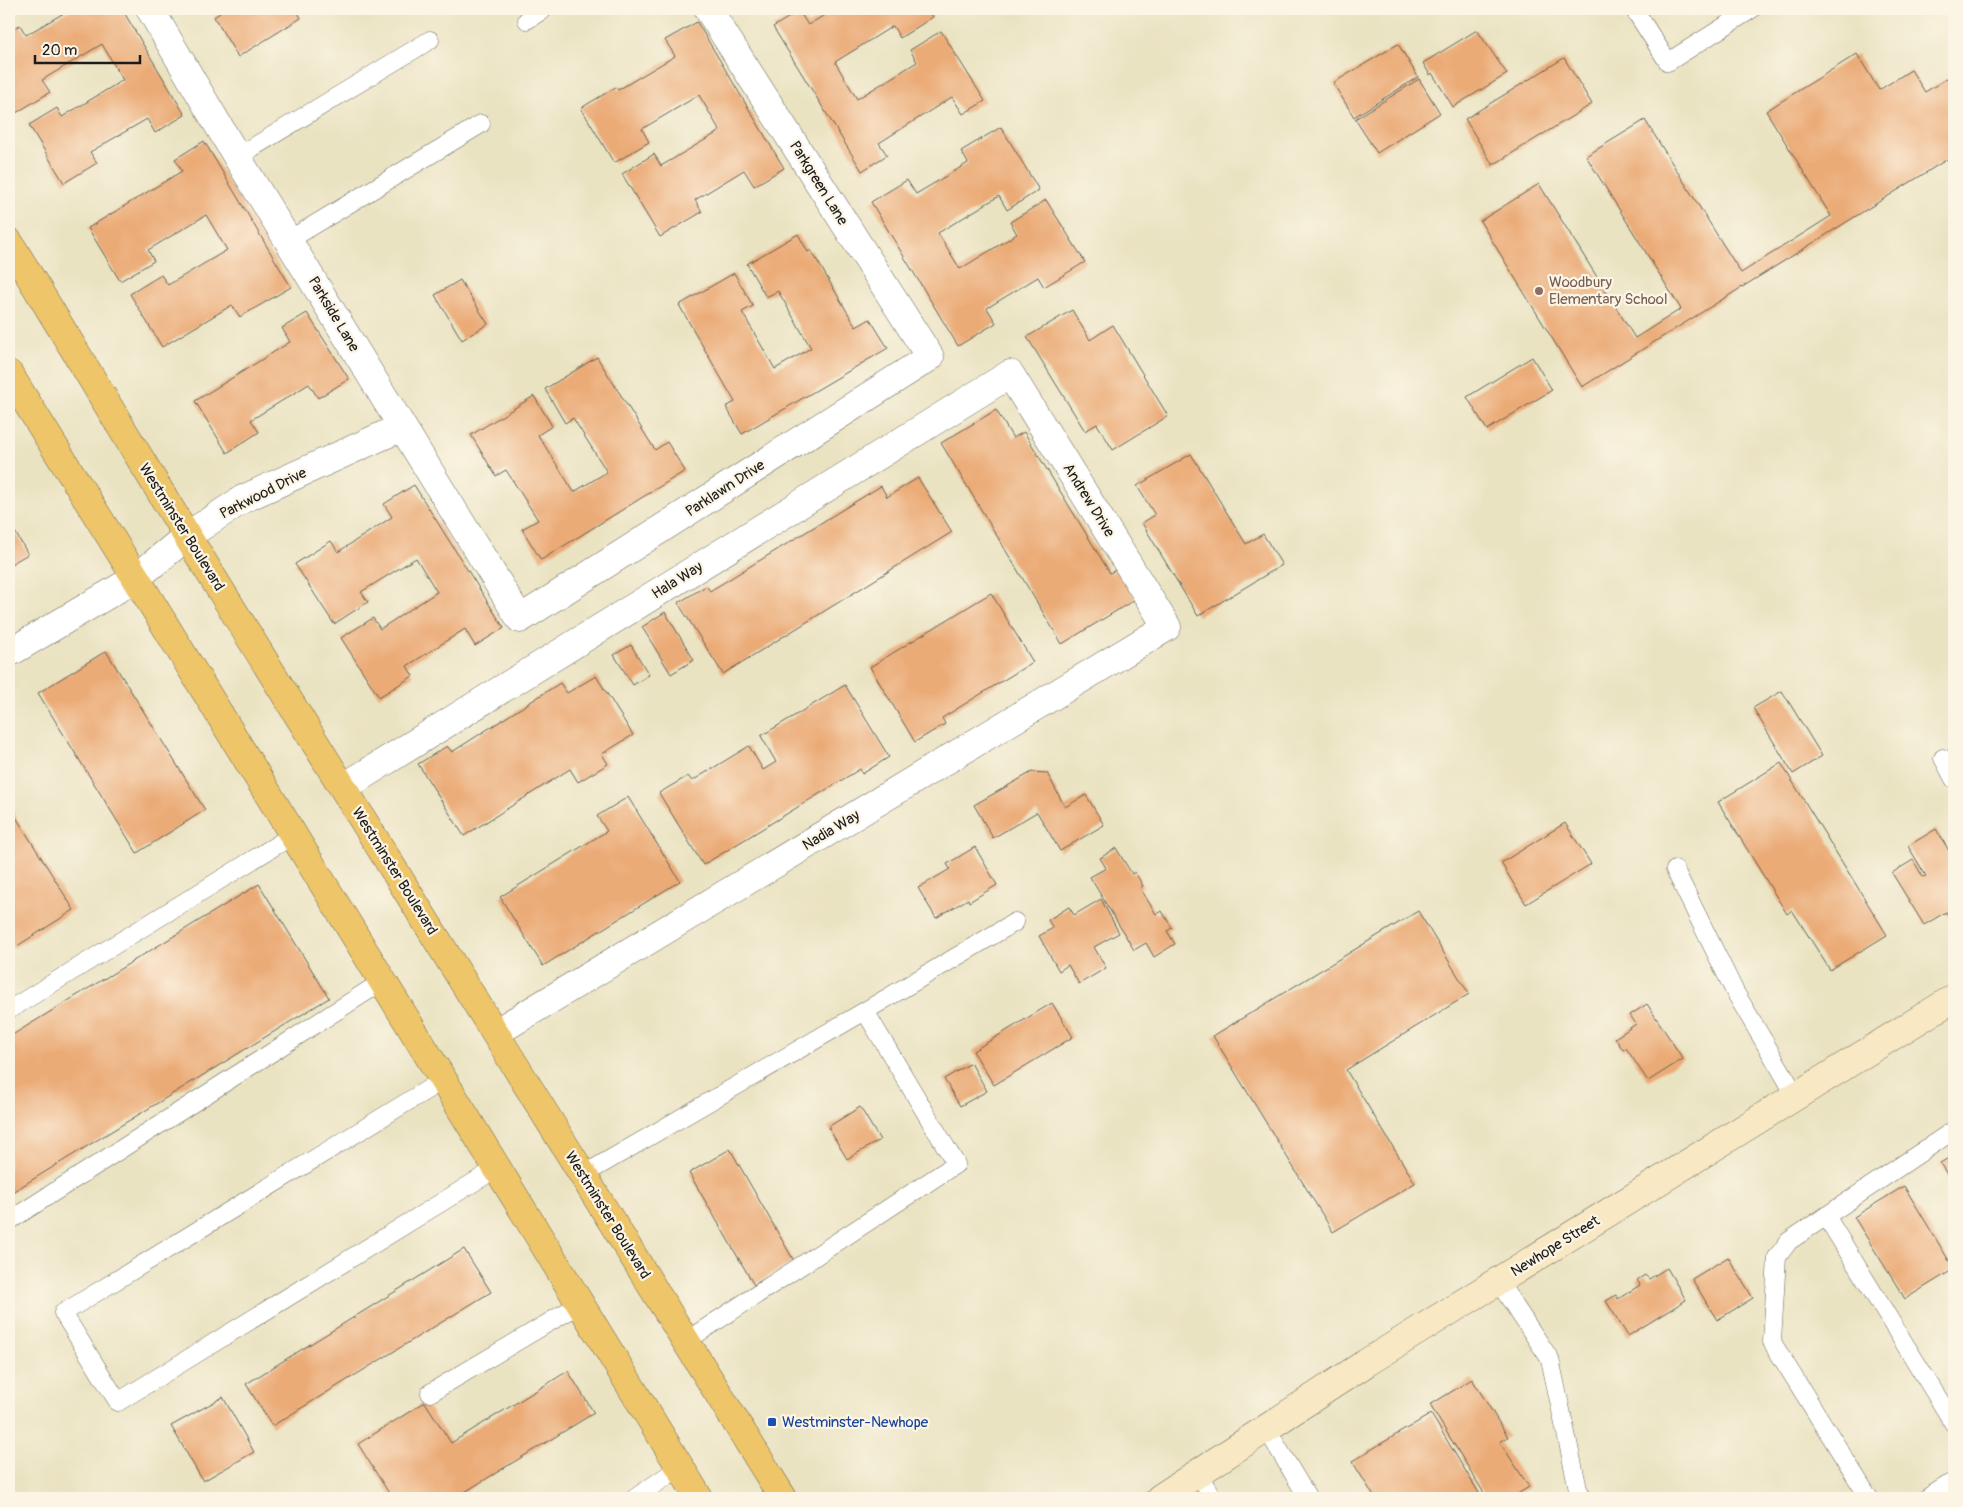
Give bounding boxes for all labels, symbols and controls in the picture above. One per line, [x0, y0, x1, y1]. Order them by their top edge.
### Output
scale bar [35, 32, 140, 64]
text: 20 m [42, 41, 77, 60]
street label: Parkgreen Lane [785, 138, 852, 230]
street label: Parkside Lane [304, 273, 364, 356]
place label: Woodbury Elementary School [1549, 273, 1668, 309]
marker: Woodbury Elementary School [1533, 285, 1545, 297]
street label: Parklawn Drive [682, 455, 769, 521]
street label: Westminster Boulevard [135, 460, 229, 595]
street label: Andrew Drive [1058, 460, 1119, 541]
street label: Parkwood Drive [217, 463, 310, 524]
street label: Hala Way [648, 557, 707, 603]
street label: Westminster Boulevard [348, 804, 442, 939]
street label: Nadia Way [799, 806, 864, 855]
street label: Westminster Boulevard [561, 1148, 655, 1283]
street label: Newhope Street [1507, 1211, 1604, 1281]
place label: Westminster-Newhope [782, 1413, 929, 1432]
marker: Westminster-Newhope [766, 1416, 778, 1428]

